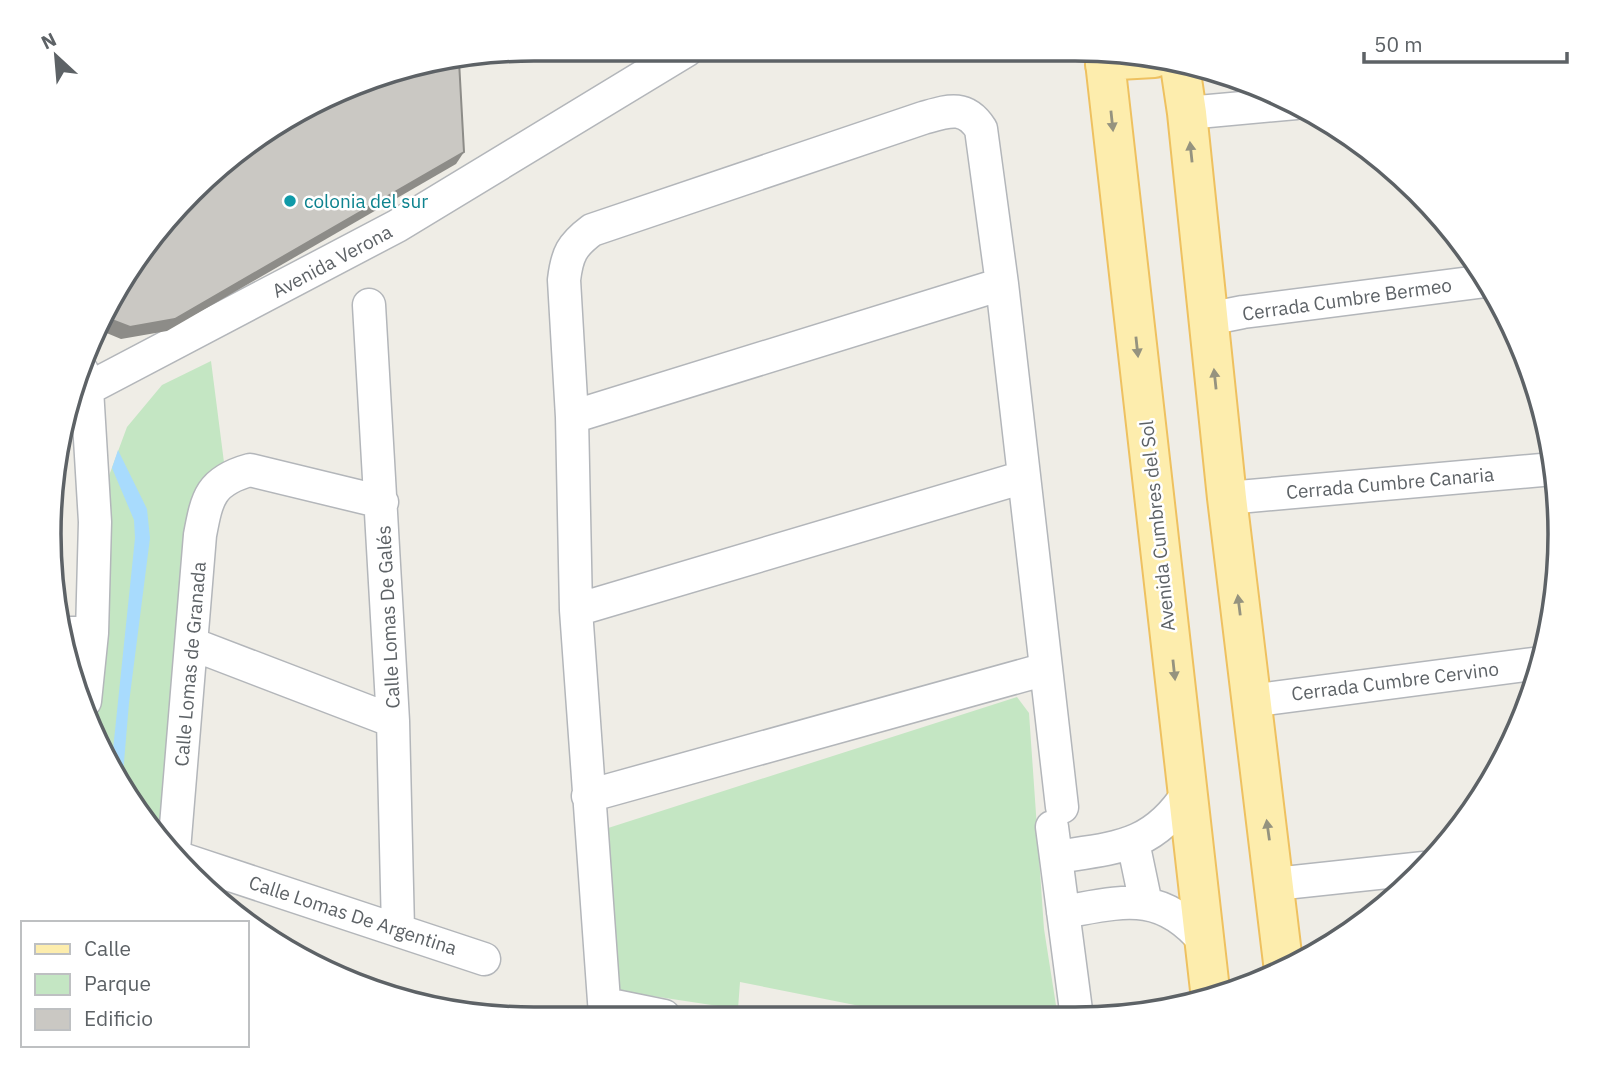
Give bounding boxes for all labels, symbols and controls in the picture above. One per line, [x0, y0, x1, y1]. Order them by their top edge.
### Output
north arrow [21, 21, 91, 91]
scale bar [1364, 21, 1567, 65]
text: N [37, 27, 60, 55]
text: 50 m [1374, 30, 1423, 58]
one-way arrow [1106, 110, 1117, 132]
one-way arrow [1185, 141, 1196, 163]
place label: colonia del sur [304, 189, 428, 213]
marker: colonia del sur [282, 193, 298, 209]
street label: Avenida Verona [268, 219, 396, 303]
street label: Cerrada Cumbre Bermeo [1241, 272, 1453, 326]
one-way arrow [1132, 336, 1143, 358]
one-way arrow [1209, 367, 1220, 389]
street label: Avenida Cumbres del Sol [1134, 419, 1180, 633]
street label: Cerrada Cumbre Canaria [1285, 462, 1495, 504]
street label: Calle Lomas De Galés [371, 525, 405, 709]
street label: Calle Lomas de Granada [169, 560, 211, 768]
one-way arrow [1234, 593, 1245, 615]
street label: Cerrada Cumbre Cervino [1290, 656, 1500, 706]
one-way arrow [1168, 659, 1179, 681]
one-way arrow [1262, 819, 1273, 841]
street label: Calle Lomas De Argentina [246, 870, 460, 960]
legend [21, 921, 248, 1047]
text: Calle [84, 934, 131, 962]
text: Parque [84, 969, 151, 997]
text: Edificio [84, 1004, 153, 1032]

